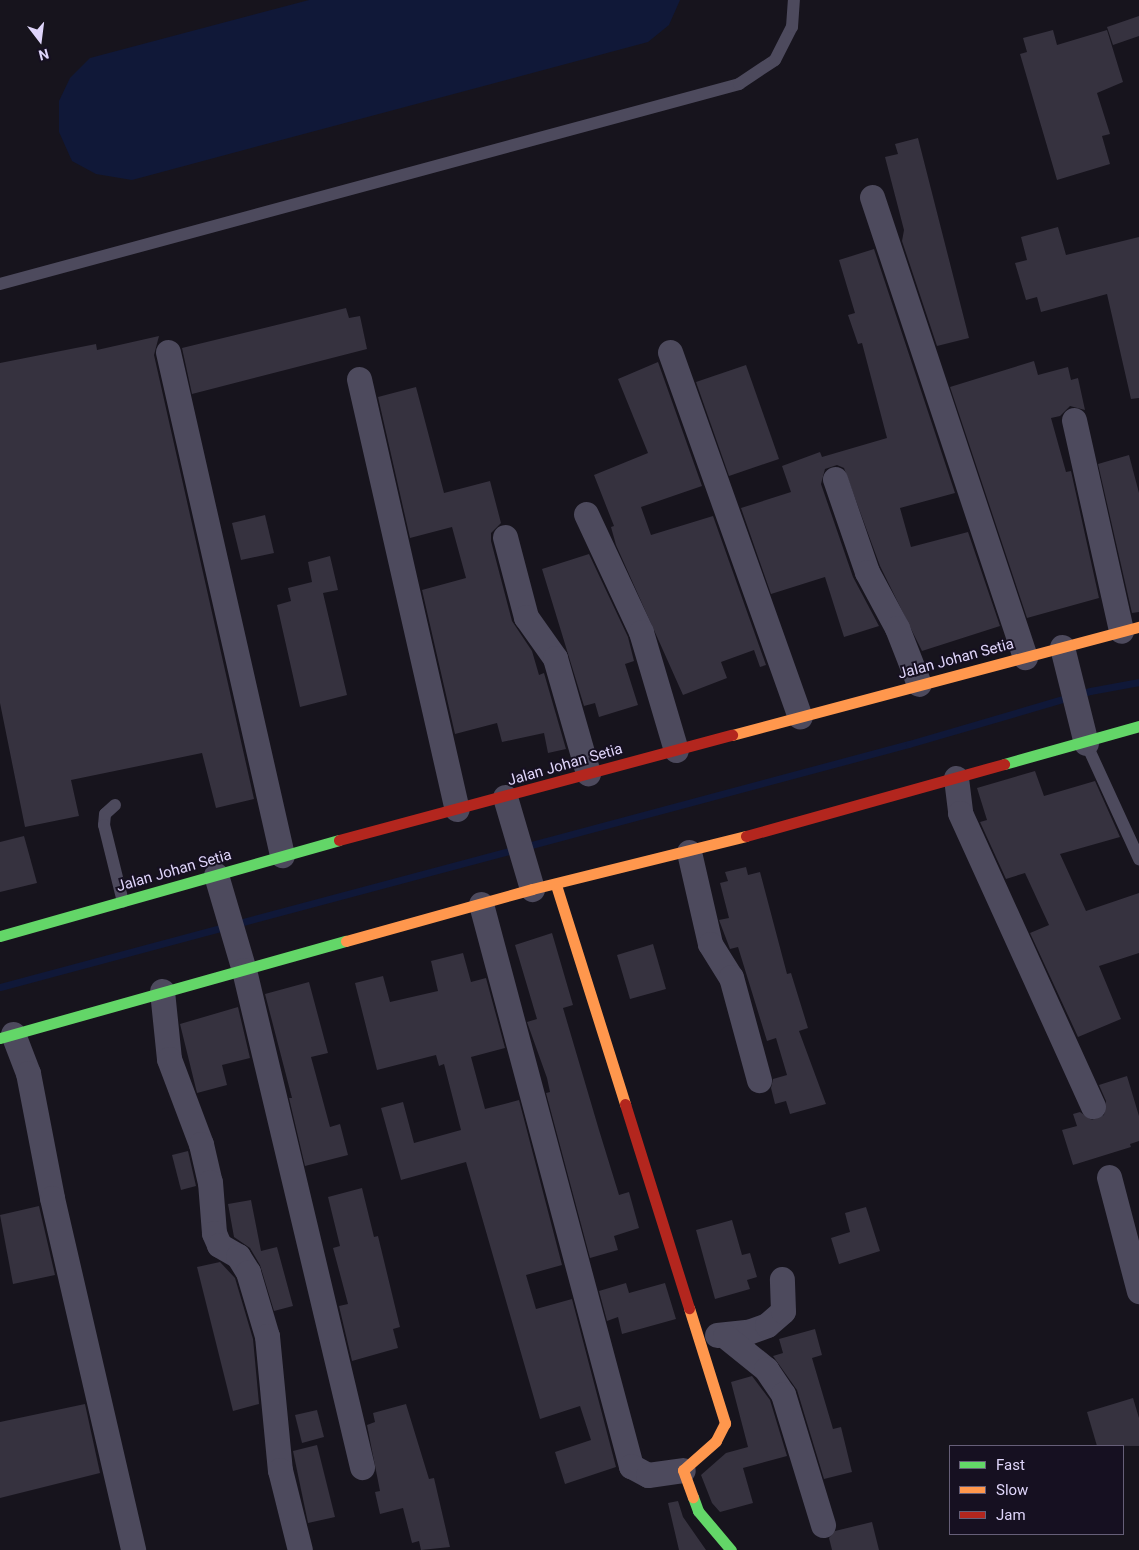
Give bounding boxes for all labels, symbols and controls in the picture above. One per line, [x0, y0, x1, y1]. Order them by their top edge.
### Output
north arrow [15, 15, 65, 65]
text: N [37, 45, 51, 63]
street label: Jalan Johan Setia [896, 635, 1016, 683]
street label: Jalan Johan Setia [505, 740, 625, 790]
street label: Jalan Johan Setia [114, 846, 234, 896]
legend [949, 1445, 1124, 1535]
text: Fast [996, 1456, 1025, 1474]
text: Slow [996, 1481, 1028, 1499]
text: Jam [996, 1506, 1026, 1524]

